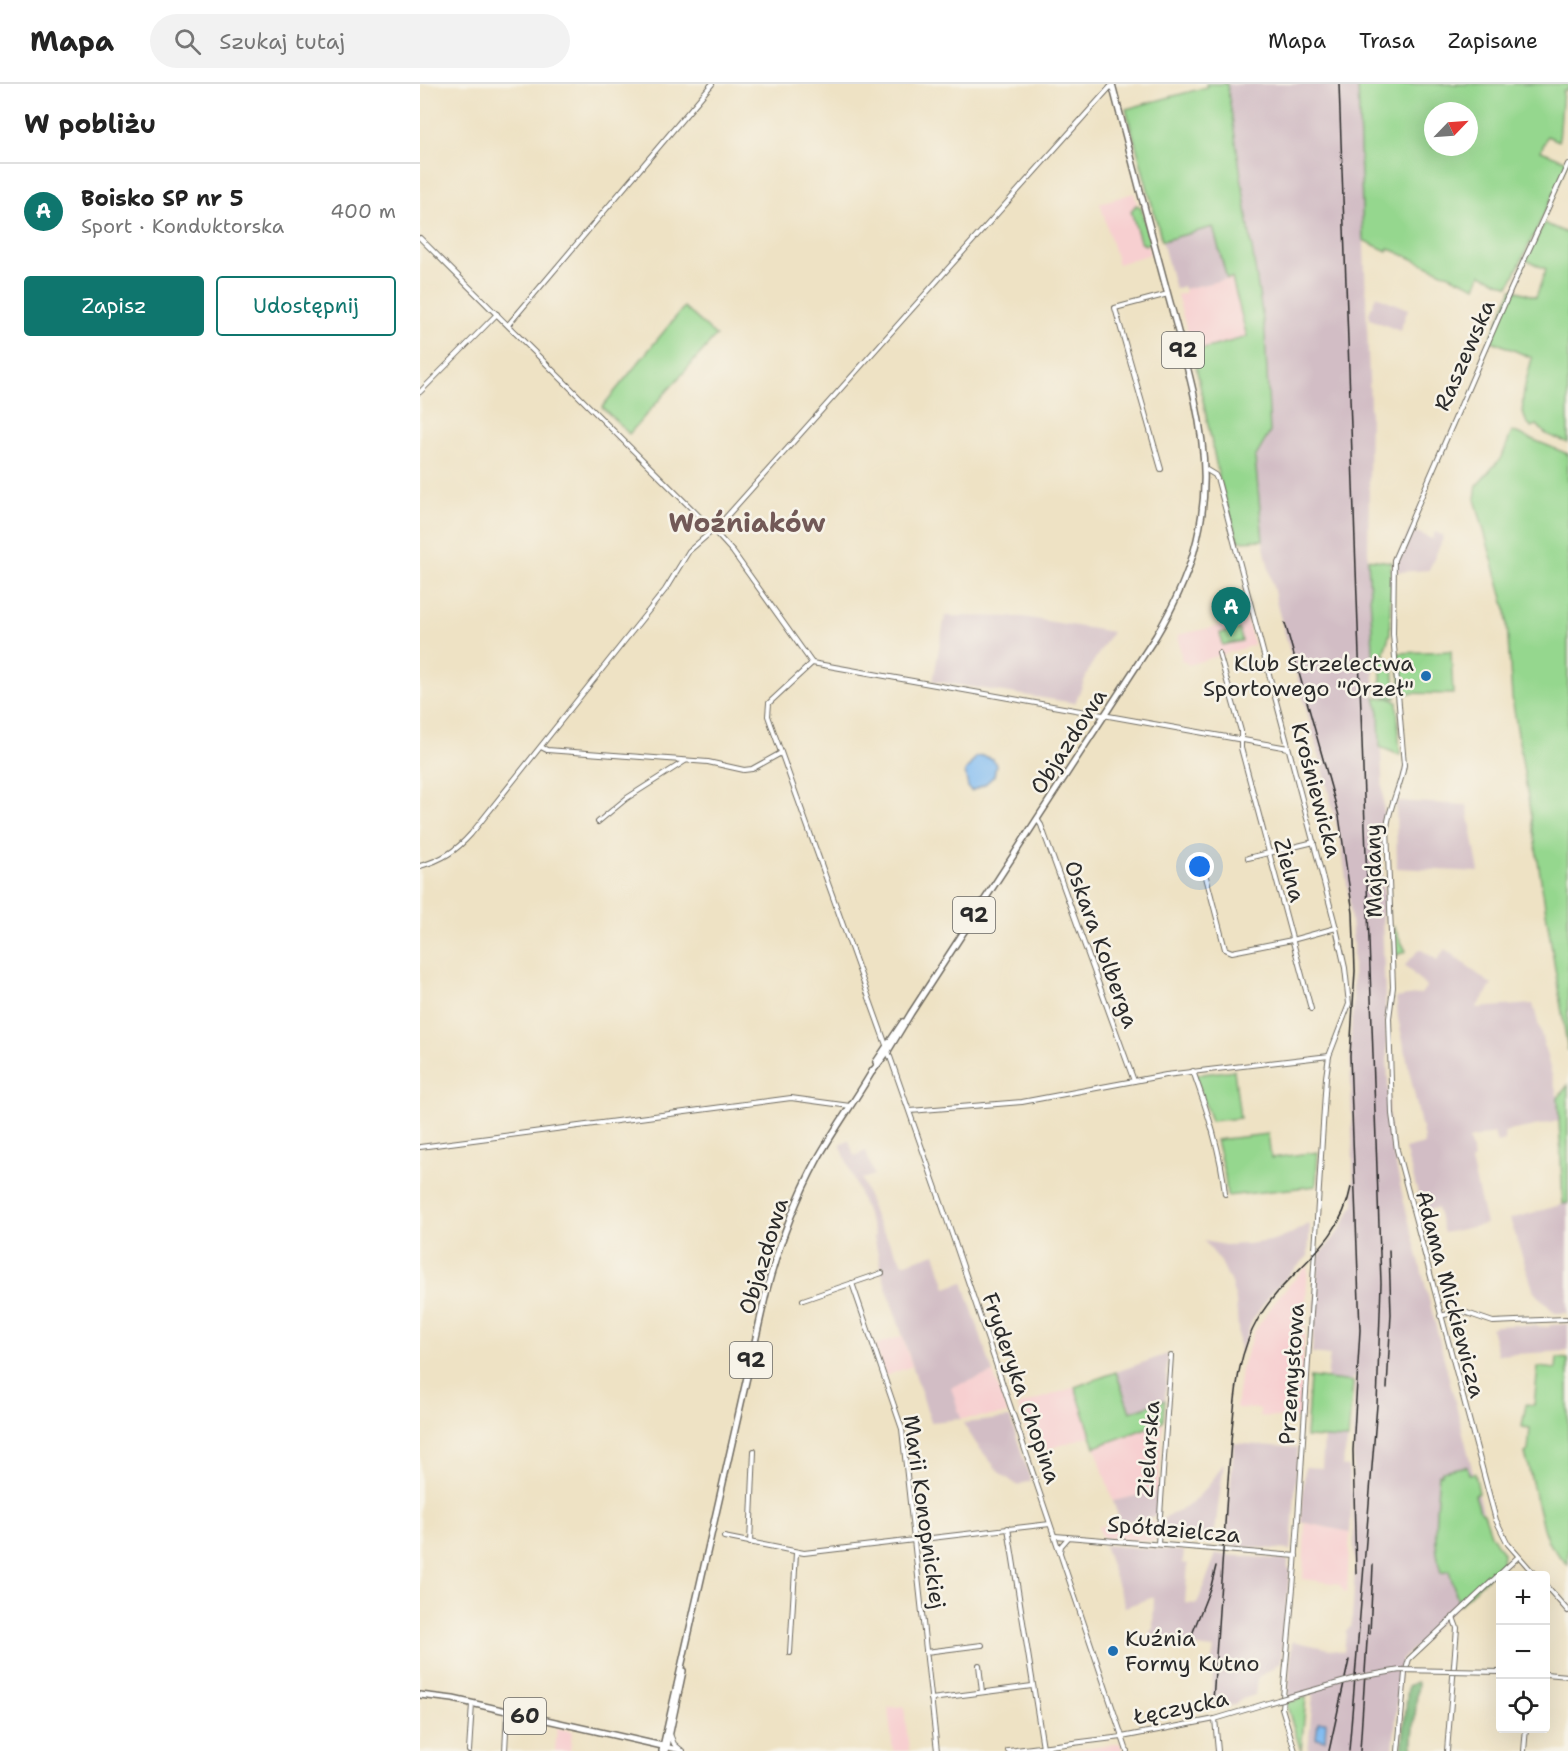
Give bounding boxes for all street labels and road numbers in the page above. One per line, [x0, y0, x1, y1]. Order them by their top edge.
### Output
street label: Raszewska [1427, 295, 1502, 415]
road number: 92 [1162, 332, 1204, 368]
street label: Objazdowa [1024, 683, 1113, 799]
street label: Krośniewicka [1285, 719, 1349, 861]
street label: Majdany [1358, 824, 1389, 918]
street label: Zielna [1267, 835, 1312, 906]
street label: Oskara Kolberga [1058, 856, 1145, 1032]
road number: 92 [953, 897, 995, 933]
street label: Adama Mickiewicza [1409, 1187, 1492, 1401]
street label: Objazdowa [732, 1194, 795, 1318]
street label: Fryderyka Chopina [975, 1289, 1068, 1488]
street label: Przemysłowa [1272, 1302, 1311, 1446]
road number: 92 [730, 1342, 772, 1378]
street label: Zielarska [1131, 1399, 1166, 1498]
street label: Marii Konopnickiej [897, 1413, 952, 1611]
street label: Spółdzielcza [1106, 1509, 1242, 1550]
street label: Łęczycka [1130, 1683, 1231, 1732]
road number: 60 [504, 1698, 546, 1734]

